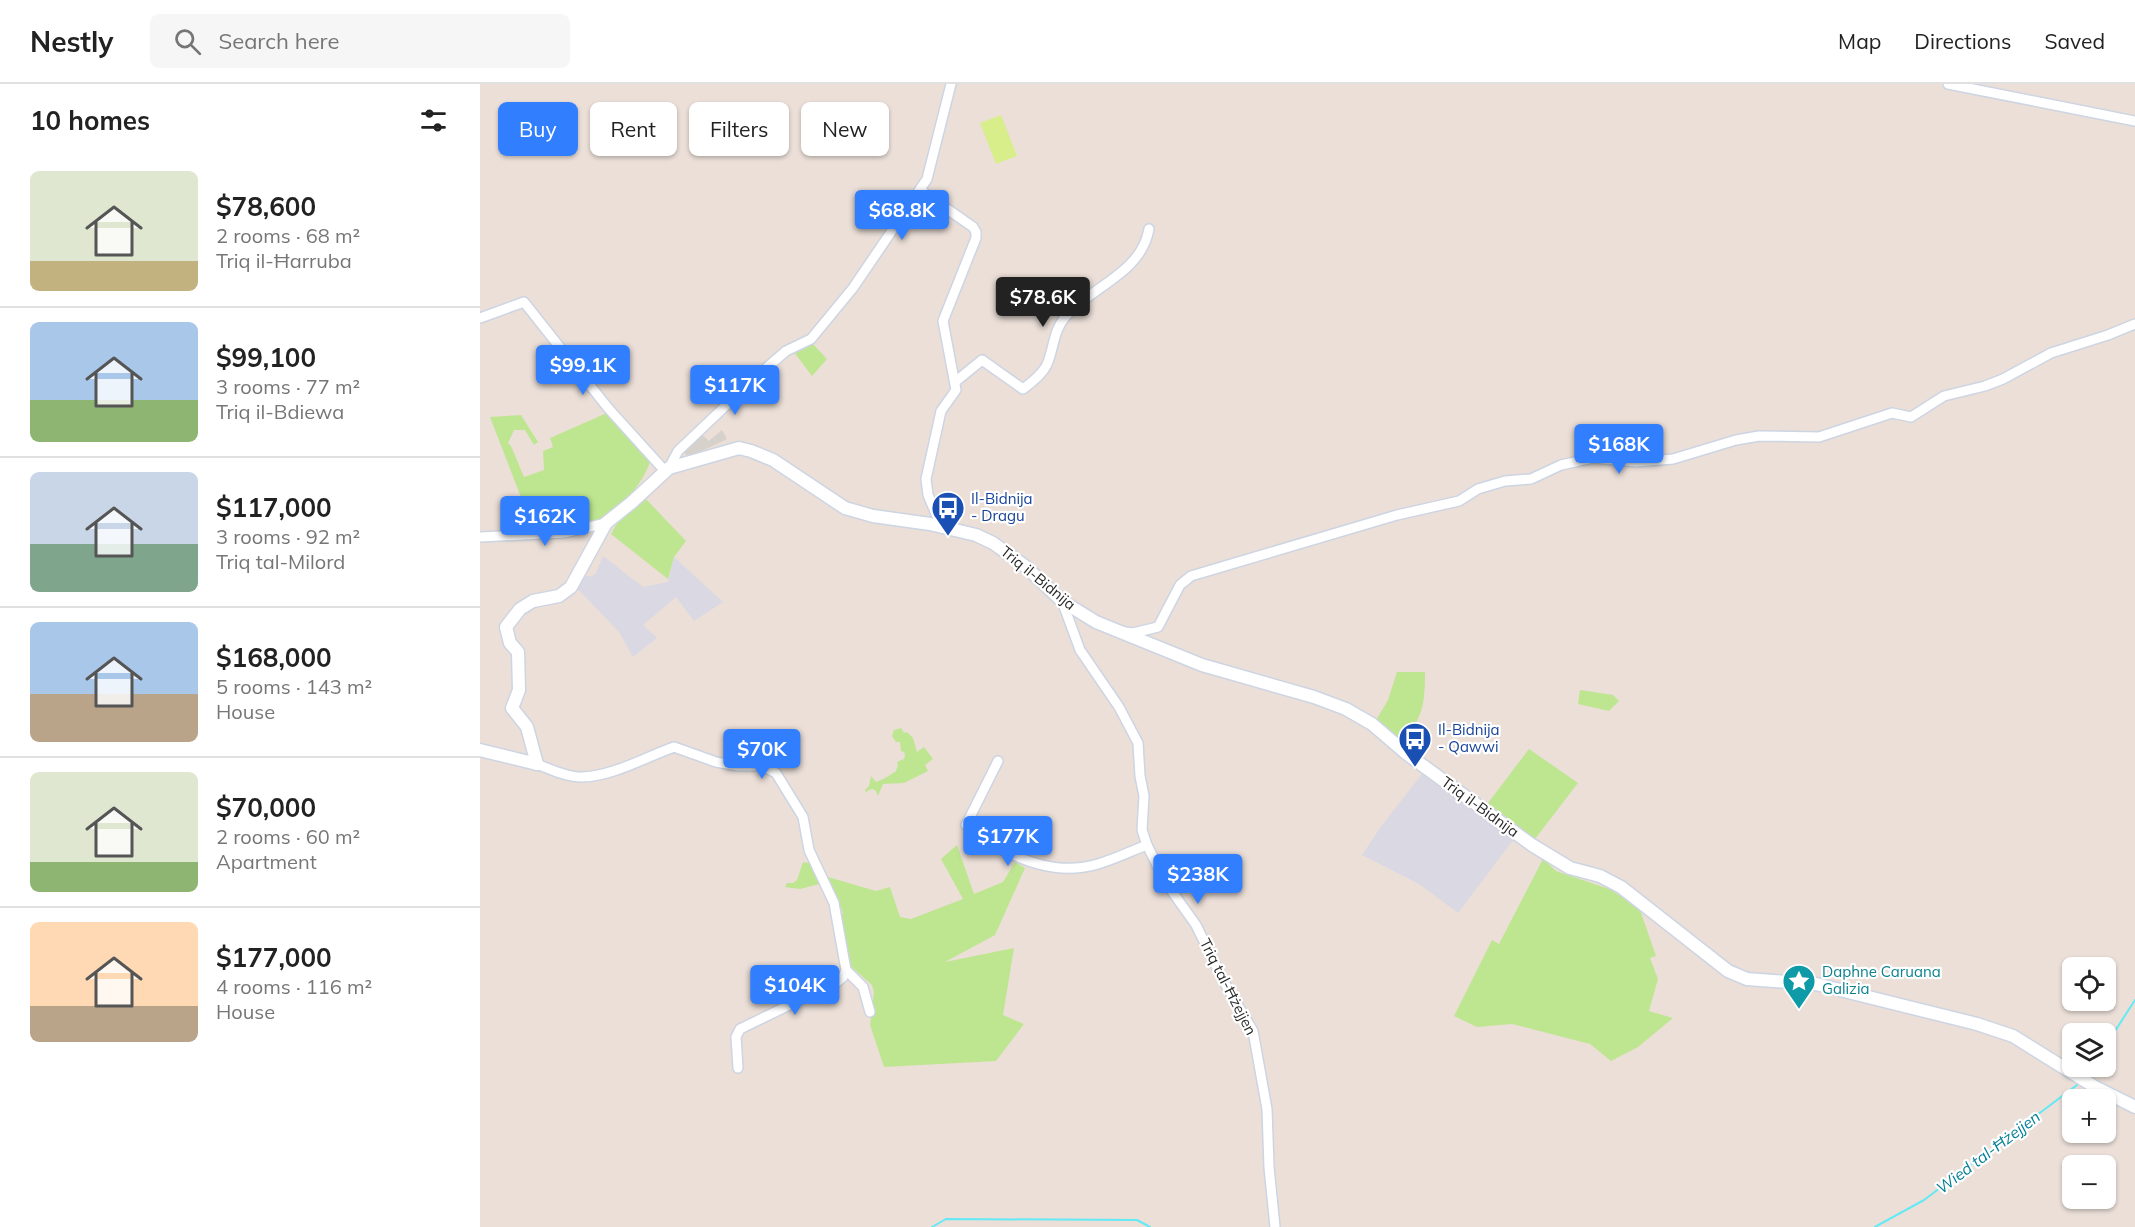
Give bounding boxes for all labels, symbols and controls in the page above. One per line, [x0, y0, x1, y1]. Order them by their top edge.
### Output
search box [150, 14, 570, 68]
text: Nestly [30, 24, 114, 59]
icon: search [171, 25, 204, 58]
text: Search here [219, 27, 339, 55]
text: Map [1838, 28, 1881, 54]
text: Directions [1914, 28, 2011, 54]
text: Saved [2044, 28, 2105, 54]
chip: Buy [498, 102, 578, 156]
chip: Rent [590, 102, 677, 156]
chip: Filters [689, 102, 789, 156]
chip: New [801, 102, 889, 156]
text: 10 homes [30, 104, 150, 137]
icon: filters [417, 104, 450, 137]
text: $78,600 [216, 190, 316, 223]
pin: $68.8K [853, 190, 951, 241]
icon: home [78, 195, 150, 267]
text: $68.8K [869, 197, 935, 222]
text: 2 rooms · 68 m² [216, 223, 360, 248]
text: Triq il-Ħarruba [216, 248, 352, 273]
pin: $78.6K [994, 277, 1092, 328]
text: $78.6K [1010, 284, 1076, 309]
text: $99,100 [216, 341, 316, 374]
pin: $99.1K [534, 345, 632, 396]
icon: home [78, 346, 150, 418]
text: $99.1K [550, 352, 616, 377]
pin: $117K [693, 365, 777, 416]
text: $117K [704, 372, 766, 397]
text: 3 rooms · 77 m² [216, 374, 360, 399]
text: Triq il-Bdiewa [216, 399, 344, 424]
pin: $168K [1577, 424, 1661, 475]
text: $168K [1588, 431, 1650, 456]
place label: Il-Bidnija - Dragu [971, 489, 1033, 525]
bus stop icon: Il-Bidnija - Dragu [930, 490, 966, 537]
text: $117,000 [216, 491, 332, 524]
icon: home [78, 496, 150, 568]
pin: $162K [503, 496, 587, 547]
text: $162K [514, 503, 576, 528]
text: 3 rooms · 92 m² [216, 524, 360, 549]
street label: Triq il-Bidnija [997, 542, 1080, 614]
text: Triq tal-Milord [216, 549, 345, 574]
text: $168,000 [216, 641, 332, 674]
icon: home [78, 646, 150, 718]
text: 5 rooms · 143 m² [216, 674, 372, 699]
text: House [216, 699, 275, 724]
place label: Il-Bidnija - Qawwi [1438, 720, 1500, 756]
bus stop icon: Il-Bidnija - Qawwi [1397, 721, 1433, 768]
pin: $70K [726, 729, 798, 780]
text: $70K [737, 736, 787, 761]
street label: Triq il-Bidnija [1438, 772, 1523, 841]
text: $70,000 [216, 791, 316, 824]
icon: home [78, 796, 150, 868]
pin: $177K [966, 816, 1050, 867]
text: $177K [977, 823, 1039, 848]
text: 2 rooms · 60 m² [216, 824, 360, 849]
text: Apartment [216, 849, 317, 874]
pin: $238K [1156, 854, 1240, 905]
text: $238K [1167, 861, 1229, 886]
street label: Triq tal-Ħżejjen [1196, 935, 1261, 1038]
text: $177,000 [216, 941, 332, 974]
icon: home [78, 946, 150, 1018]
map controls [2062, 957, 2116, 1209]
button: locate [2062, 957, 2116, 1011]
place label: Daphne Caruana Galizia [1822, 962, 1941, 998]
place icon: Daphne Caruana Galizia [1781, 963, 1817, 1010]
pin: $104K [753, 965, 837, 1016]
text: $104K [764, 972, 826, 997]
text: 4 rooms · 116 m² [216, 974, 372, 999]
text: House [216, 999, 275, 1024]
button: layers [2062, 1023, 2116, 1077]
button: + [2062, 1089, 2116, 1143]
water label: Wied tal-Ħżejjen [1932, 1106, 2044, 1198]
button: − [2062, 1155, 2116, 1209]

